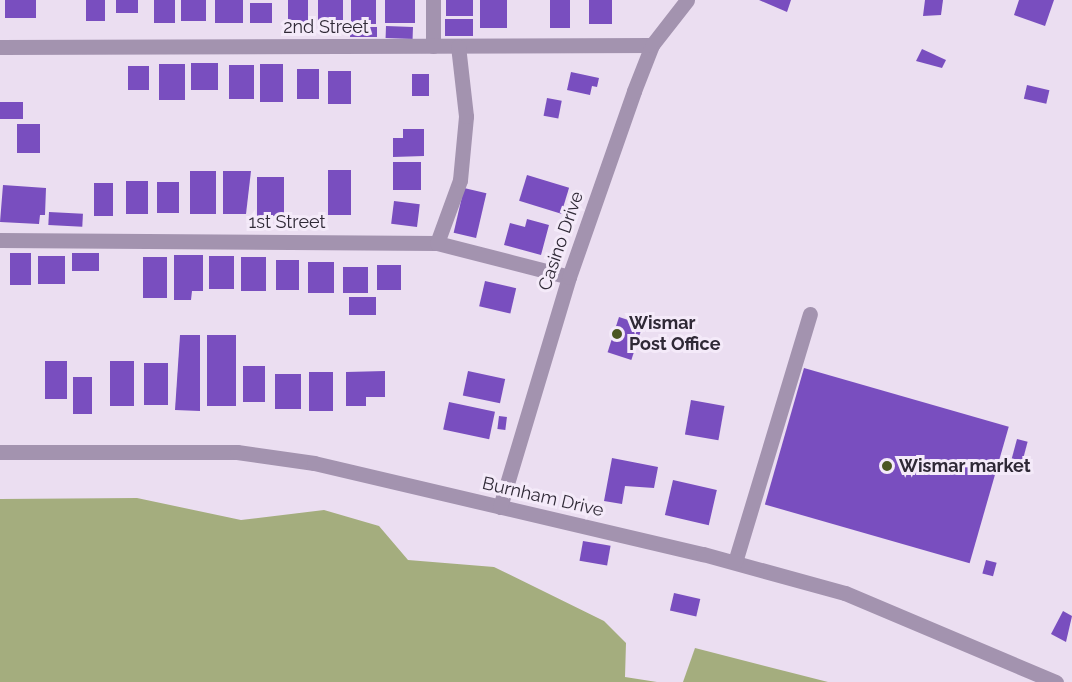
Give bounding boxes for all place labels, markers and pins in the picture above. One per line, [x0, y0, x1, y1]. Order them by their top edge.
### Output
place label: Wismar Post Office [629, 313, 720, 356]
marker: Wismar Post Office [610, 327, 624, 341]
place label: Wismar market [899, 455, 1031, 477]
marker: Wismar market [880, 459, 894, 473]

